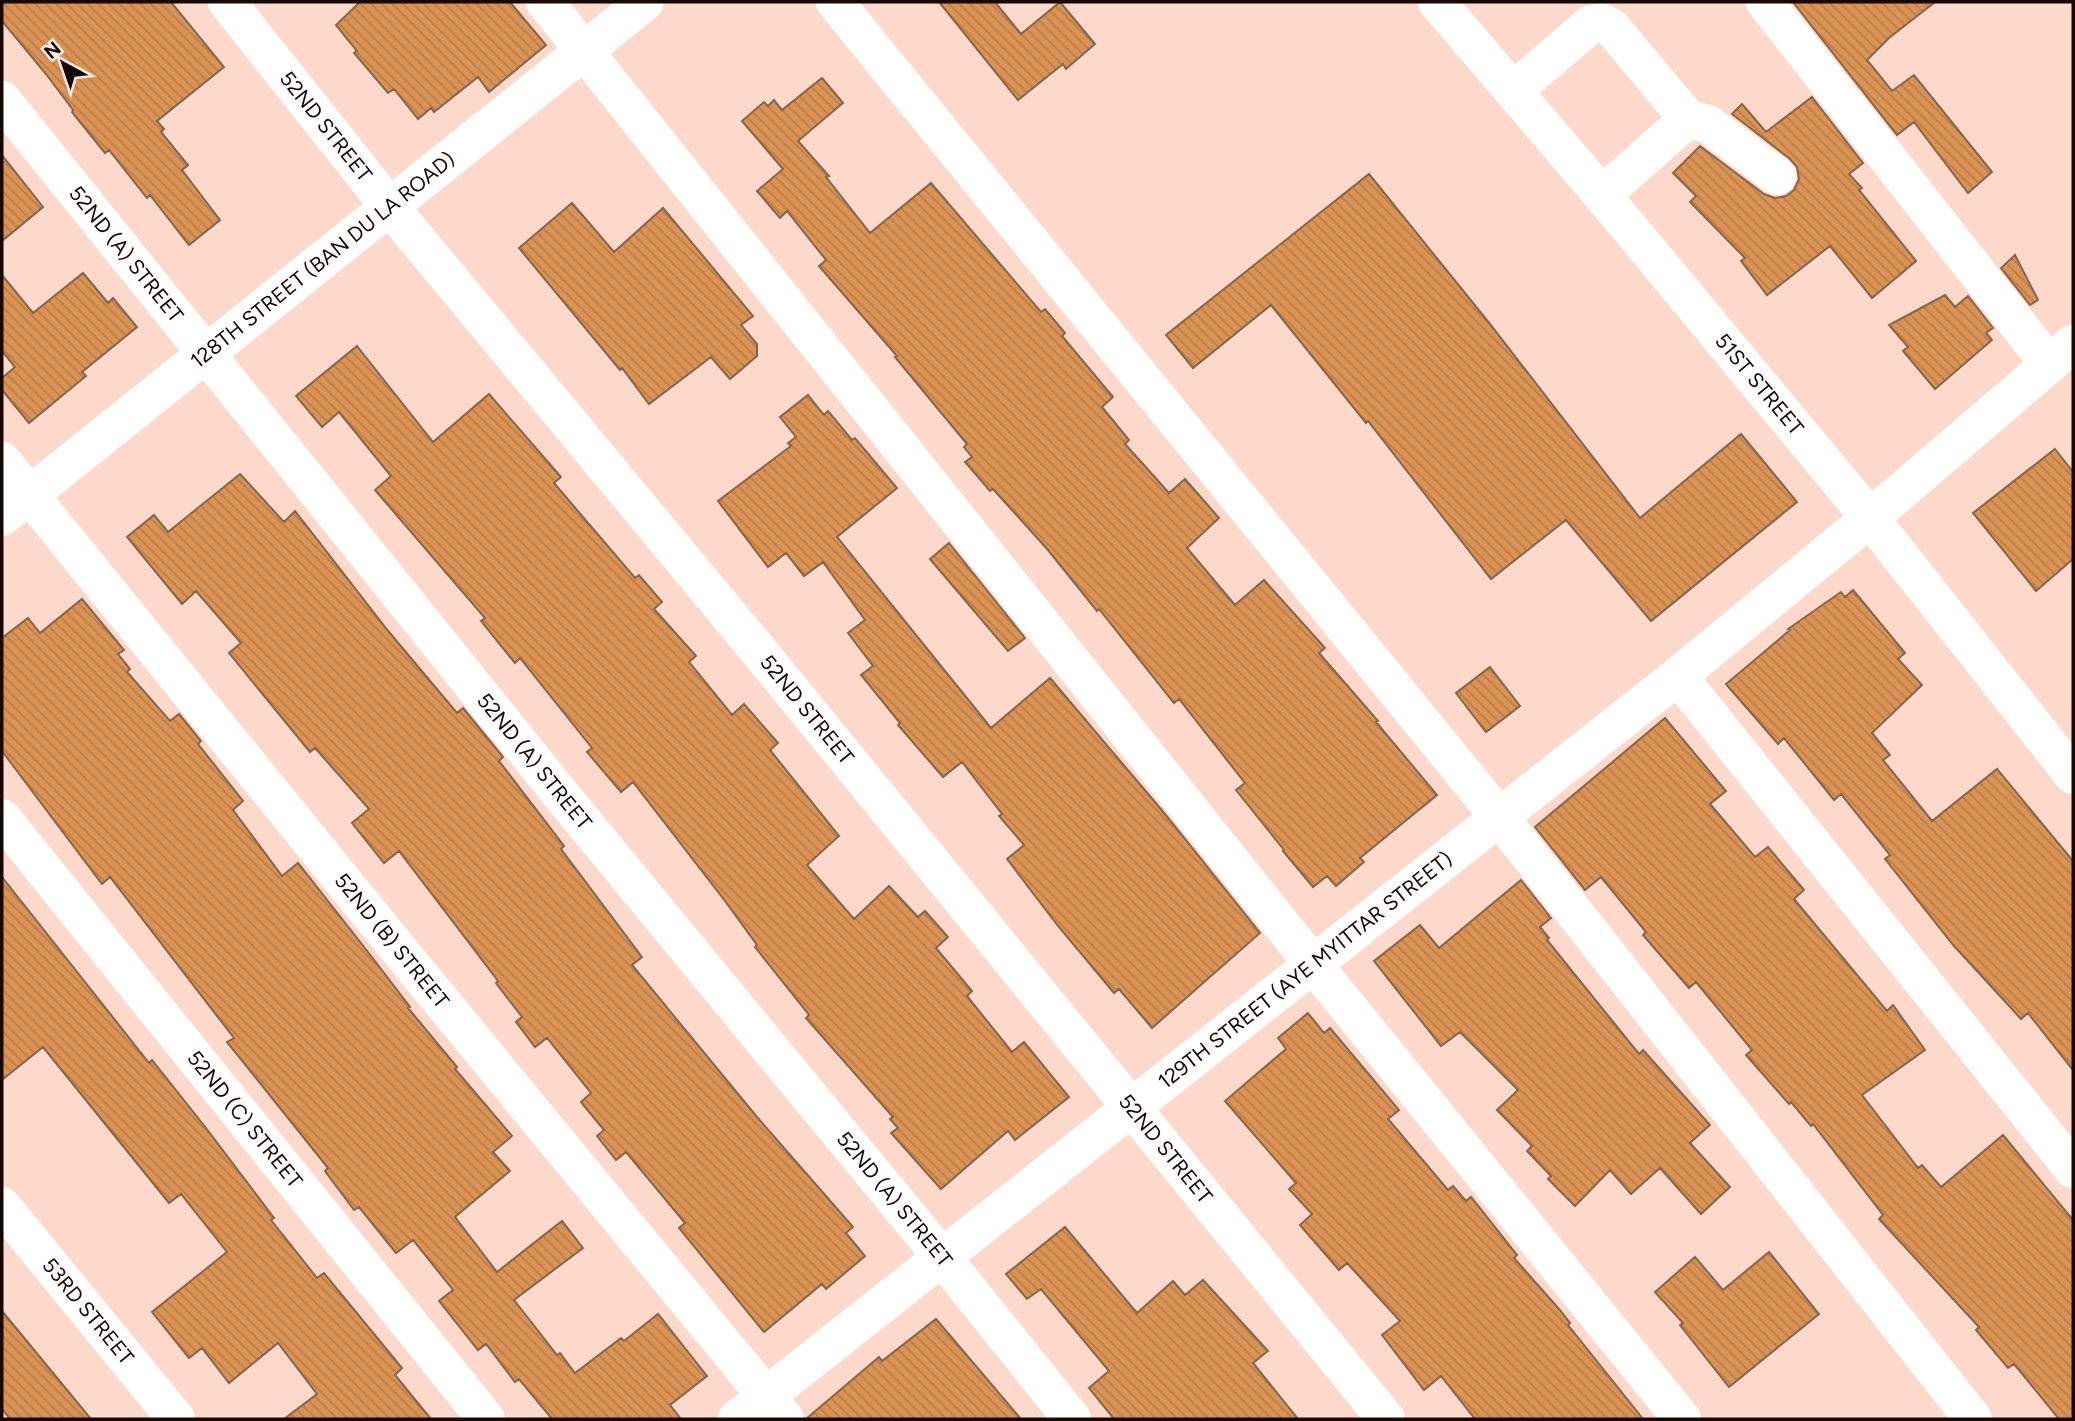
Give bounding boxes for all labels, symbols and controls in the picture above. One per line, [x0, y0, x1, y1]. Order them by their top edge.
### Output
north arrow [28, 28, 98, 98]
text: N [39, 37, 65, 64]
street label: 52ND STREET [275, 66, 378, 187]
street label: 128TH STREET (BAN DU LA ROAD) [185, 146, 460, 373]
street label: 52ND (A) STREET [64, 181, 189, 328]
street label: 51ST STREET [1710, 328, 1809, 440]
street label: 52ND STREET [755, 650, 859, 770]
street label: 52ND (A) STREET [472, 688, 597, 835]
street label: 129TH STREET (AYE MYITTAR STREET) [1153, 846, 1457, 1094]
street label: 52ND (B) STREET [330, 868, 455, 1013]
street label: 52ND (C) STREET [182, 1045, 308, 1193]
street label: 52ND STREET [1114, 1089, 1218, 1209]
street label: 52ND (A) STREET [832, 1126, 958, 1272]
street label: 53RD STREET [37, 1253, 140, 1370]

